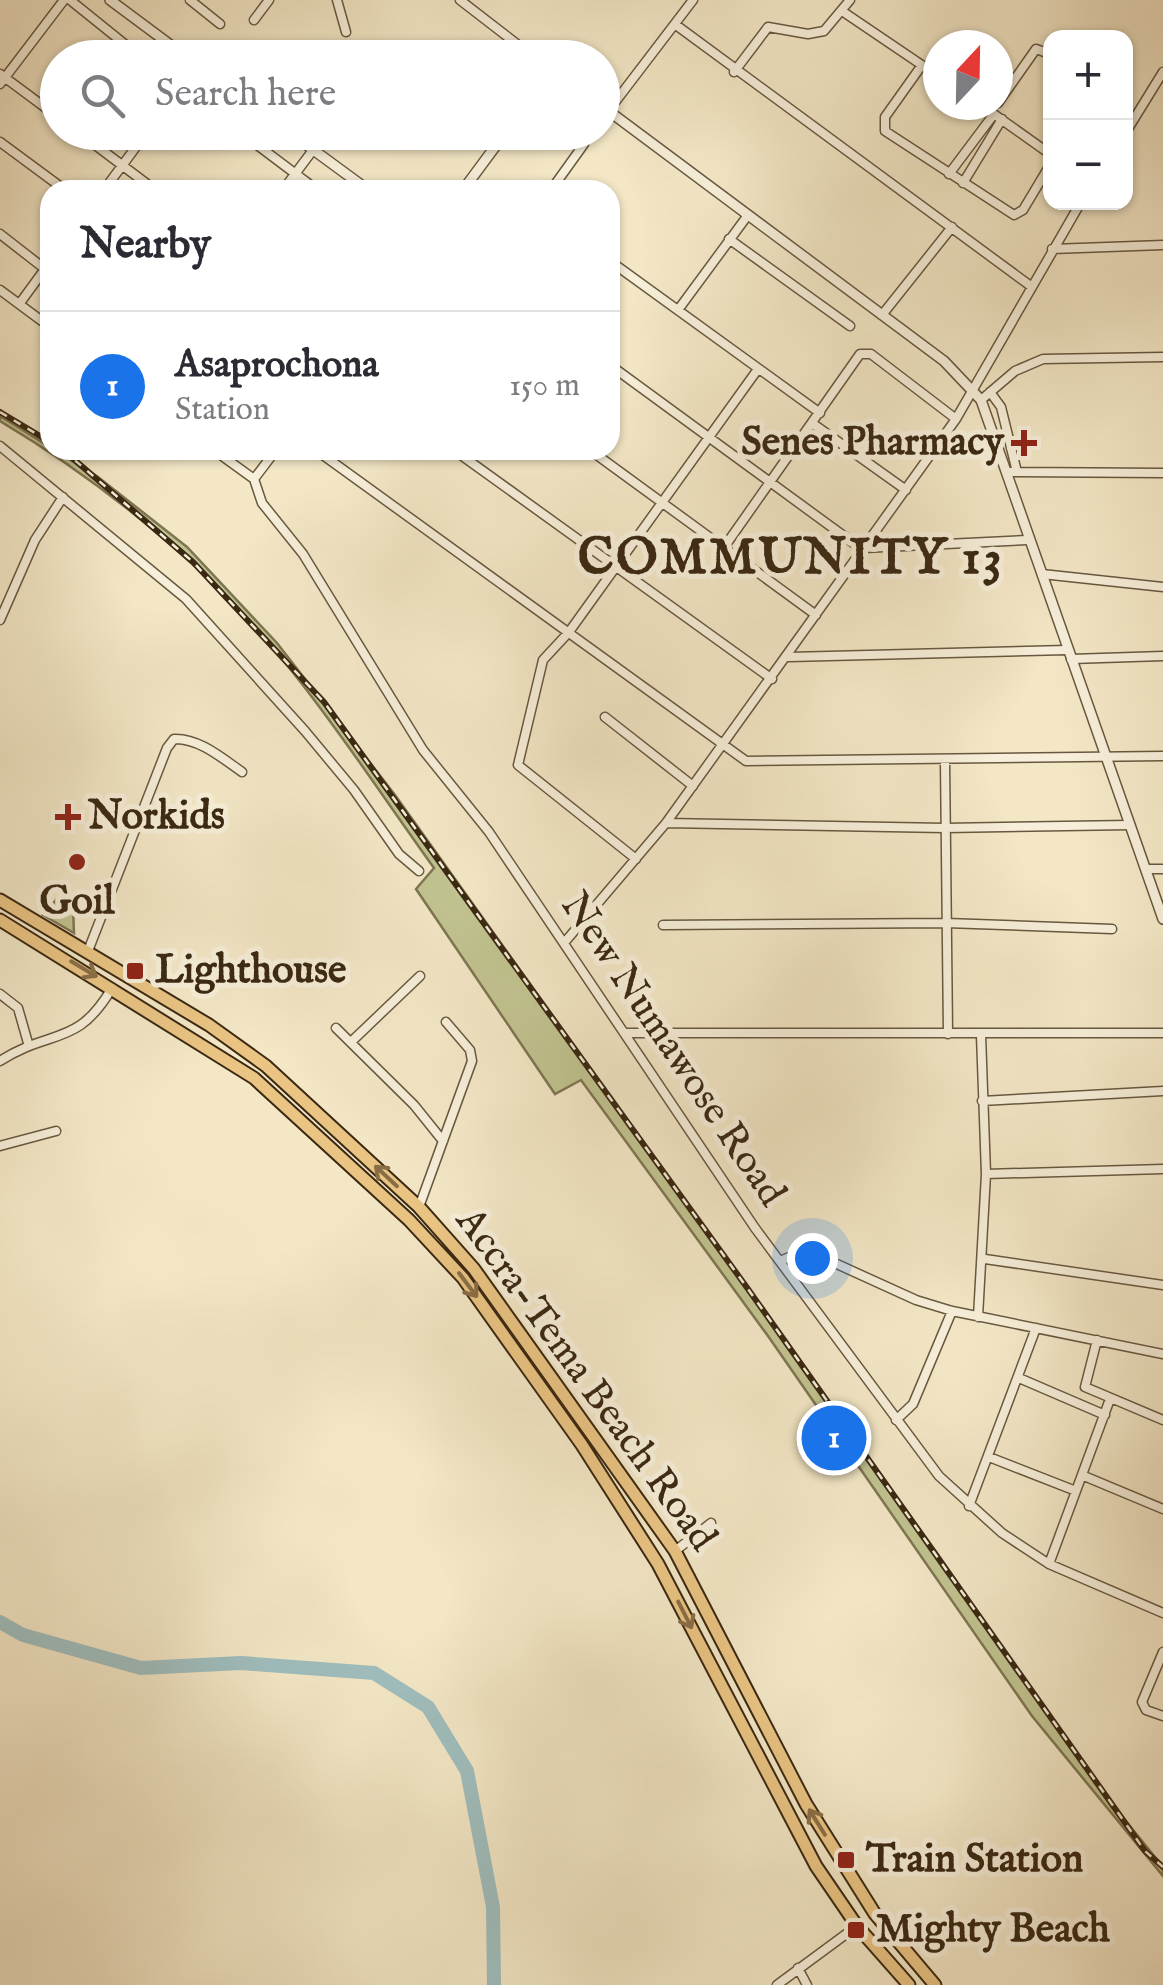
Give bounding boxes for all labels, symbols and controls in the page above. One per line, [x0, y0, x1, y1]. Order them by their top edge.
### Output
north arrow [923, 30, 1013, 120]
map controls [1043, 30, 1133, 210]
button: + [1043, 30, 1133, 120]
search box [40, 40, 620, 150]
icon: search [75, 68, 130, 123]
text: Search here [155, 71, 336, 119]
button: − [1043, 120, 1133, 210]
text: Nearby [80, 219, 211, 272]
text: Asaprochona [175, 342, 379, 390]
text: 1 [107, 366, 118, 407]
text: 150 m [509, 366, 580, 407]
text: Station [175, 390, 270, 431]
place label: Senes Pharmacy [741, 418, 1005, 469]
marker: Senes Pharmacy [1013, 432, 1035, 454]
district label: COMMUNITY 13 [578, 528, 1004, 591]
place label: Norkids [87, 792, 225, 843]
marker: Norkids [57, 806, 79, 828]
marker: Goil [66, 851, 88, 873]
place label: Goil [40, 877, 115, 928]
street label: New Numawose Road [548, 883, 796, 1217]
place label: Lighthouse [155, 946, 346, 997]
one-way arrow [69, 959, 98, 979]
marker: Lighthouse [124, 960, 146, 982]
one-way arrow [374, 1165, 399, 1188]
street label: Accra-Tema Beach Road [443, 1197, 727, 1562]
your location [787, 1233, 838, 1284]
one-way arrow [457, 1271, 478, 1298]
pin: 1 [802, 1400, 866, 1476]
one-way arrow [676, 1599, 695, 1629]
one-way arrow [806, 1808, 827, 1837]
place label: Train Station [865, 1835, 1083, 1886]
marker: Train Station [835, 1849, 857, 1871]
place label: Mighty Beach [876, 1905, 1111, 1956]
marker: Mighty Beach [845, 1919, 867, 1941]

